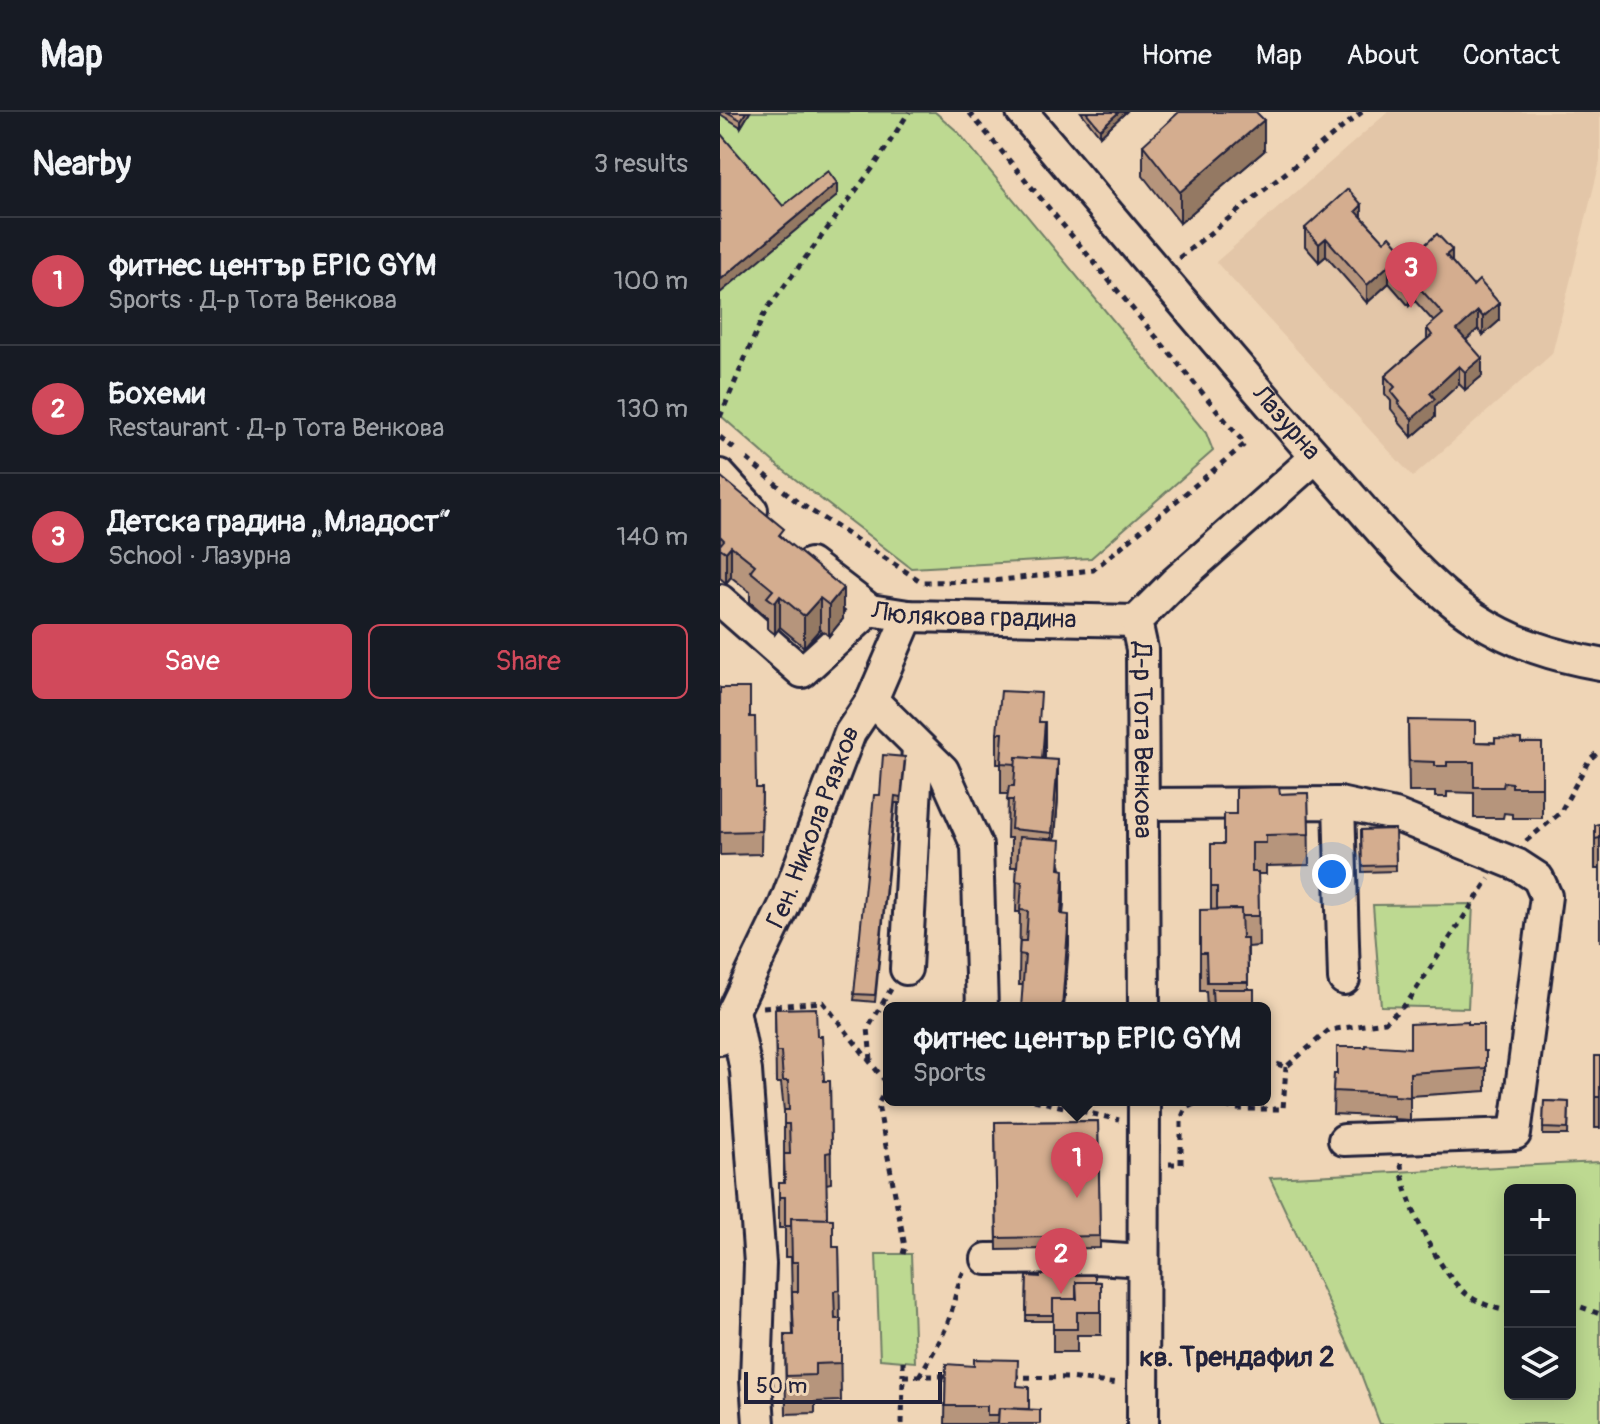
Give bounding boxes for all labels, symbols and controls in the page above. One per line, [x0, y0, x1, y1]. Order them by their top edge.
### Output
text: Map [40, 31, 103, 79]
text: Home [1141, 38, 1212, 73]
text: Map [1256, 38, 1302, 73]
text: About [1346, 38, 1419, 73]
text: Contact [1463, 38, 1560, 73]
text: Nearby [32, 143, 131, 186]
text: 3 results [594, 148, 688, 180]
pin: 3 [1385, 242, 1437, 308]
text: фитнес център EPIC GYM [108, 247, 436, 284]
text: 1 [53, 265, 63, 297]
text: 100 m [614, 265, 688, 297]
text: Sports · Д-р Тота Венкова [108, 284, 397, 316]
text: Бохеми [108, 375, 205, 412]
street label: Лазурна [1244, 378, 1328, 467]
text: 2 [51, 393, 65, 425]
text: 130 m [617, 393, 688, 425]
text: Restaurant · Д-р Тота Венкова [108, 412, 444, 444]
text: Детска градина „Младост“ [108, 503, 451, 540]
text: 3 [51, 521, 65, 553]
text: 140 m [616, 521, 688, 553]
text: School · Лазурна [108, 540, 291, 572]
street label: Люлякова градина [868, 594, 1077, 636]
button: Save [32, 624, 352, 699]
button: Share [368, 624, 688, 699]
street label: Д-р Тота Венкова [1126, 641, 1159, 839]
street label: Ген. Никола Рязков [760, 719, 867, 934]
your location [1312, 854, 1352, 894]
popup [883, 1002, 1271, 1106]
text: фитнес център EPIC GYM [913, 1020, 1241, 1057]
text: Sports [913, 1057, 986, 1089]
pin: 1 [1051, 1132, 1103, 1198]
map controls [1504, 1184, 1576, 1400]
button: + [1504, 1184, 1576, 1256]
pin: 2 [1035, 1228, 1087, 1294]
button: − [1504, 1256, 1576, 1328]
button: layers [1504, 1328, 1576, 1400]
district label: кв. Трендафил 2 [1139, 1340, 1335, 1375]
scale bar [744, 1368, 942, 1404]
text: 50 m [756, 1372, 807, 1400]

